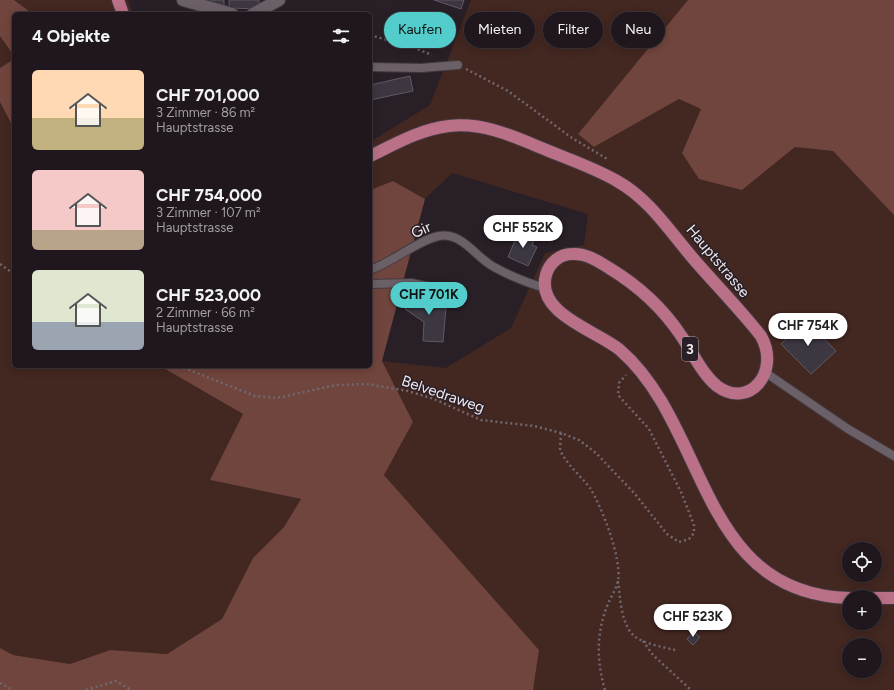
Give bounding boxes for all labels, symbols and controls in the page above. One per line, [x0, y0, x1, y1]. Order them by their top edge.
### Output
chip: Kaufen [384, 12, 456, 48]
chip: Mieten [464, 12, 535, 48]
chip: Filter [543, 12, 603, 48]
chip: Neu [611, 12, 665, 48]
icon: filters [330, 25, 352, 47]
text: 4 Objekte [32, 26, 110, 46]
text: CHF 701,000 [156, 85, 260, 105]
icon: home [64, 86, 112, 134]
text: 3 Zimmer · 86 m² [156, 105, 255, 120]
text: Hauptstrasse [156, 120, 233, 135]
text: CHF 754,000 [156, 185, 262, 205]
icon: home [64, 186, 112, 234]
text: 3 Zimmer · 107 m² [156, 205, 261, 220]
pin: CHF 552K [482, 215, 564, 249]
street label: Gir [408, 218, 434, 242]
text: Hauptstrasse [156, 220, 233, 235]
text: CHF 552K [493, 220, 553, 235]
street label: Hauptstrasse [682, 221, 754, 301]
pin: CHF 701K [388, 282, 470, 316]
text: CHF 523,000 [156, 285, 261, 305]
icon: home [64, 286, 112, 334]
text: CHF 701K [399, 287, 459, 302]
text: 2 Zimmer · 66 m² [156, 305, 255, 320]
pin: CHF 754K [767, 313, 849, 347]
text: CHF 754K [777, 318, 839, 333]
text: Hauptstrasse [156, 320, 233, 335]
road number: 3 [682, 337, 698, 361]
street label: Belvedraweg [399, 371, 487, 417]
map controls [842, 542, 882, 678]
button: locate [842, 542, 882, 582]
button: + [842, 590, 882, 630]
pin: CHF 523K [652, 604, 734, 638]
text: CHF 523K [663, 609, 723, 624]
button: − [842, 638, 882, 678]

